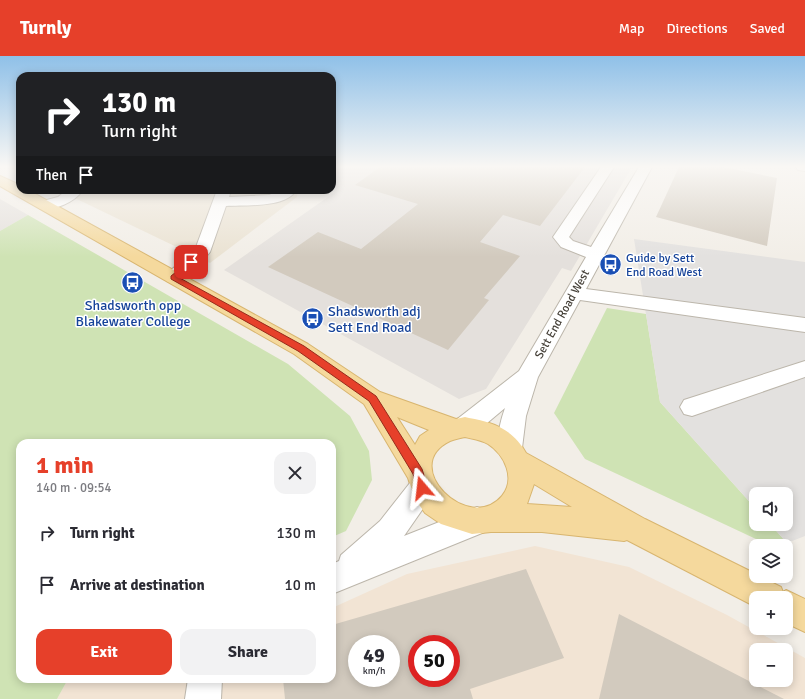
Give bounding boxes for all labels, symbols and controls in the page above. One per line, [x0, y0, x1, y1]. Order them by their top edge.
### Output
text: Turnly [20, 16, 72, 40]
text: Map [619, 20, 645, 37]
text: Directions [667, 20, 728, 37]
text: Saved [750, 20, 785, 37]
text: 130 m [102, 86, 176, 120]
icon: right [36, 88, 88, 140]
text: Turn right [102, 120, 177, 142]
icon: arrive [75, 164, 97, 186]
text: Then [36, 166, 67, 184]
pin [174, 245, 208, 279]
icon: arrive [180, 251, 202, 273]
place label: Guide by Sett End Road West [626, 251, 702, 280]
bus stop icon: Guide by Sett End Road West [597, 252, 623, 278]
street label: Sett End Road West [532, 267, 593, 361]
bus stop icon: Shadsworth opp Blakewater College [120, 270, 146, 296]
place label: Shadsworth opp Blakewater College [75, 297, 191, 330]
place label: Shadsworth adj Sett End Road [328, 303, 421, 336]
bus stop icon: Shadsworth adj Sett End Road [300, 306, 326, 332]
text: 1 min [36, 450, 94, 480]
button: close [274, 452, 316, 494]
position arrow [401, 467, 443, 509]
text: 140 m · 09:54 [36, 480, 112, 496]
map controls [749, 487, 793, 687]
button: sound [749, 487, 793, 531]
icon: right [36, 522, 58, 544]
text: Turn right [70, 524, 135, 542]
text: 130 m [276, 524, 316, 542]
button: layers [749, 539, 793, 583]
icon: arrive [36, 574, 58, 596]
text: Arrive at destination [70, 576, 205, 594]
text: 10 m [285, 576, 316, 594]
button: + [749, 591, 793, 635]
button: Exit [36, 629, 172, 675]
button: Share [180, 629, 316, 675]
speed limit sign: 50 [408, 635, 460, 687]
text: 49 [363, 643, 385, 668]
button: − [749, 643, 793, 687]
text: km/h [363, 665, 385, 677]

